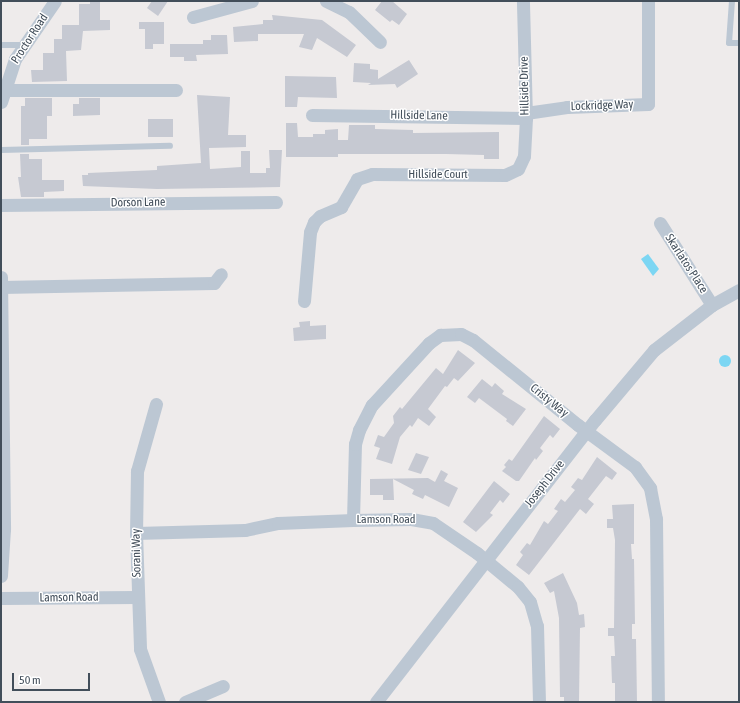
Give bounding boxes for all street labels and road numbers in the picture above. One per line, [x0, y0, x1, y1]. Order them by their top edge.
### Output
street label: Proctor Road [9, 11, 51, 67]
street label: Hillside Drive [517, 56, 533, 116]
street label: Lockridge Way [570, 98, 634, 114]
street label: Hillside Lane [390, 108, 448, 124]
street label: Hillside Court [408, 168, 468, 182]
street label: Dorson Lane [111, 195, 165, 211]
street label: Skarlatos Place [662, 232, 710, 296]
street label: Cristy Way [527, 381, 571, 421]
street label: Joseph Drive [522, 458, 568, 510]
street label: Lamson Road [356, 513, 416, 527]
street label: Sorani Way [129, 529, 145, 577]
street label: Lamson Road [39, 590, 99, 606]

